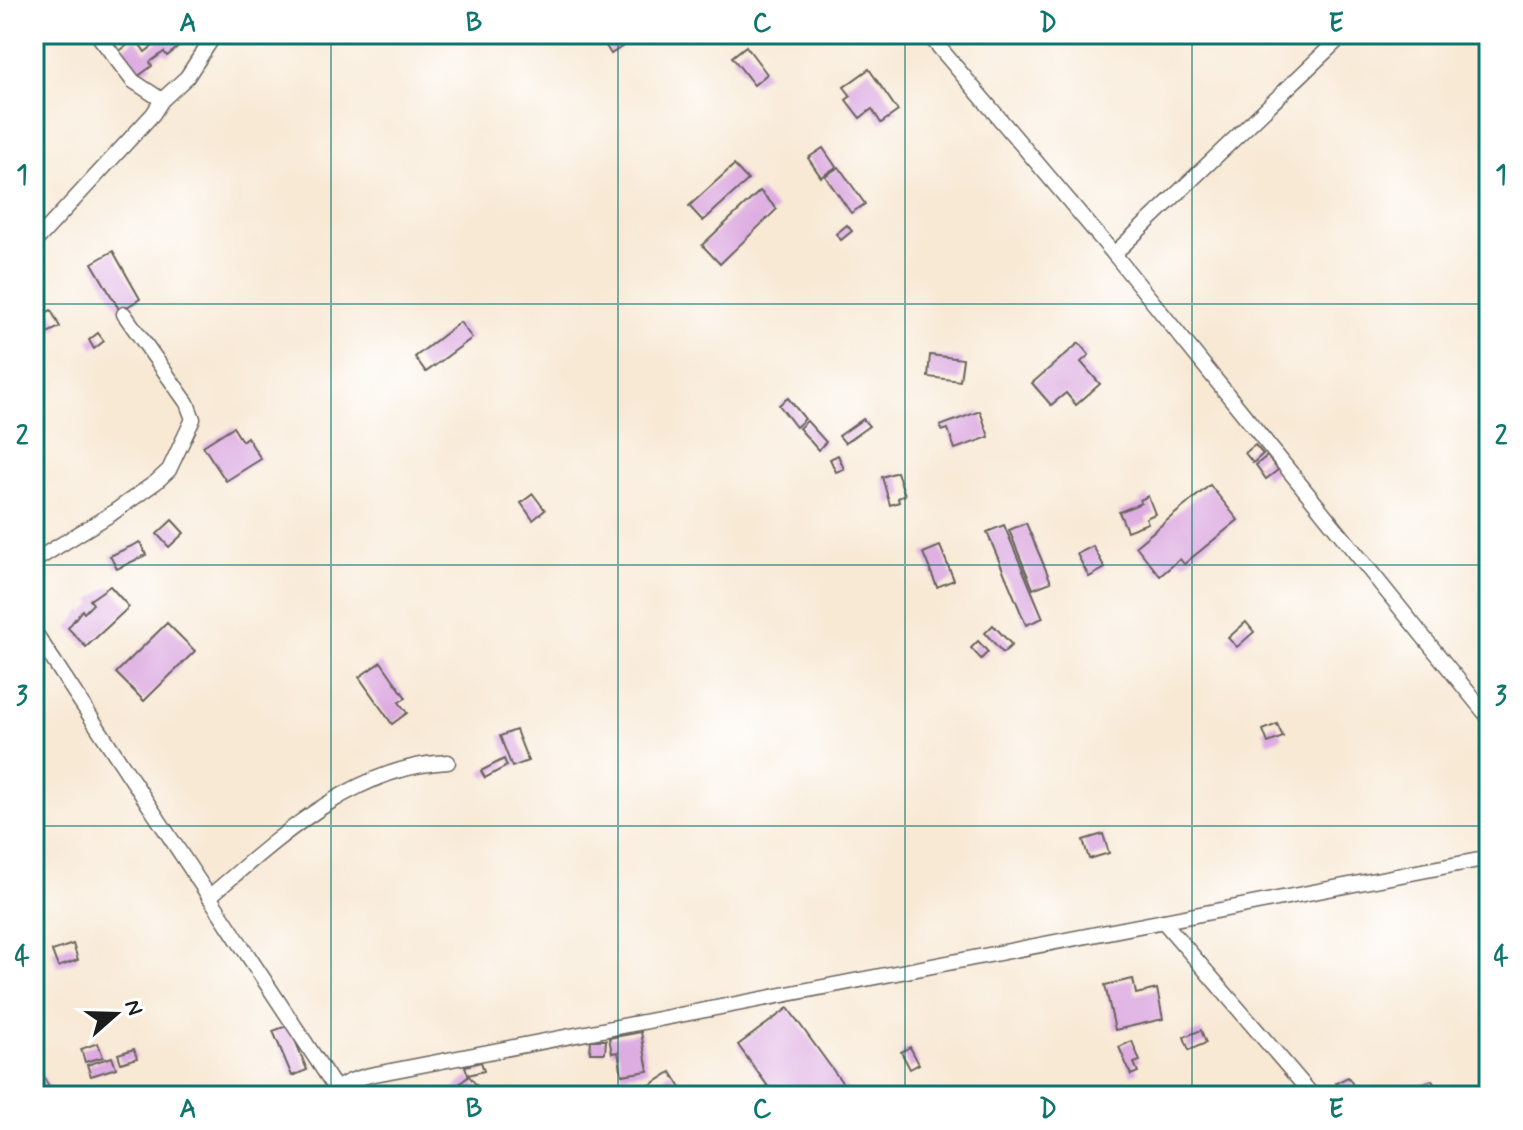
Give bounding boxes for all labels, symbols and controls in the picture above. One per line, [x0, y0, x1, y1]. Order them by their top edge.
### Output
text: A [179, 7, 197, 41]
text: B [466, 7, 482, 41]
text: C [753, 7, 772, 41]
text: D [1039, 7, 1057, 41]
text: E [1328, 7, 1344, 41]
text: 1 [16, 159, 28, 193]
text: 1 [1495, 159, 1507, 193]
text: 2 [16, 420, 29, 454]
text: 2 [1495, 420, 1508, 454]
text: 3 [16, 680, 28, 714]
text: 3 [1495, 680, 1507, 714]
text: 4 [14, 941, 30, 975]
text: 4 [1493, 941, 1509, 975]
north arrow [76, 974, 156, 1054]
text: N [117, 996, 149, 1020]
text: A [179, 1093, 197, 1127]
text: B [466, 1093, 482, 1127]
text: C [753, 1093, 772, 1127]
text: D [1039, 1093, 1057, 1127]
text: E [1328, 1093, 1344, 1127]

